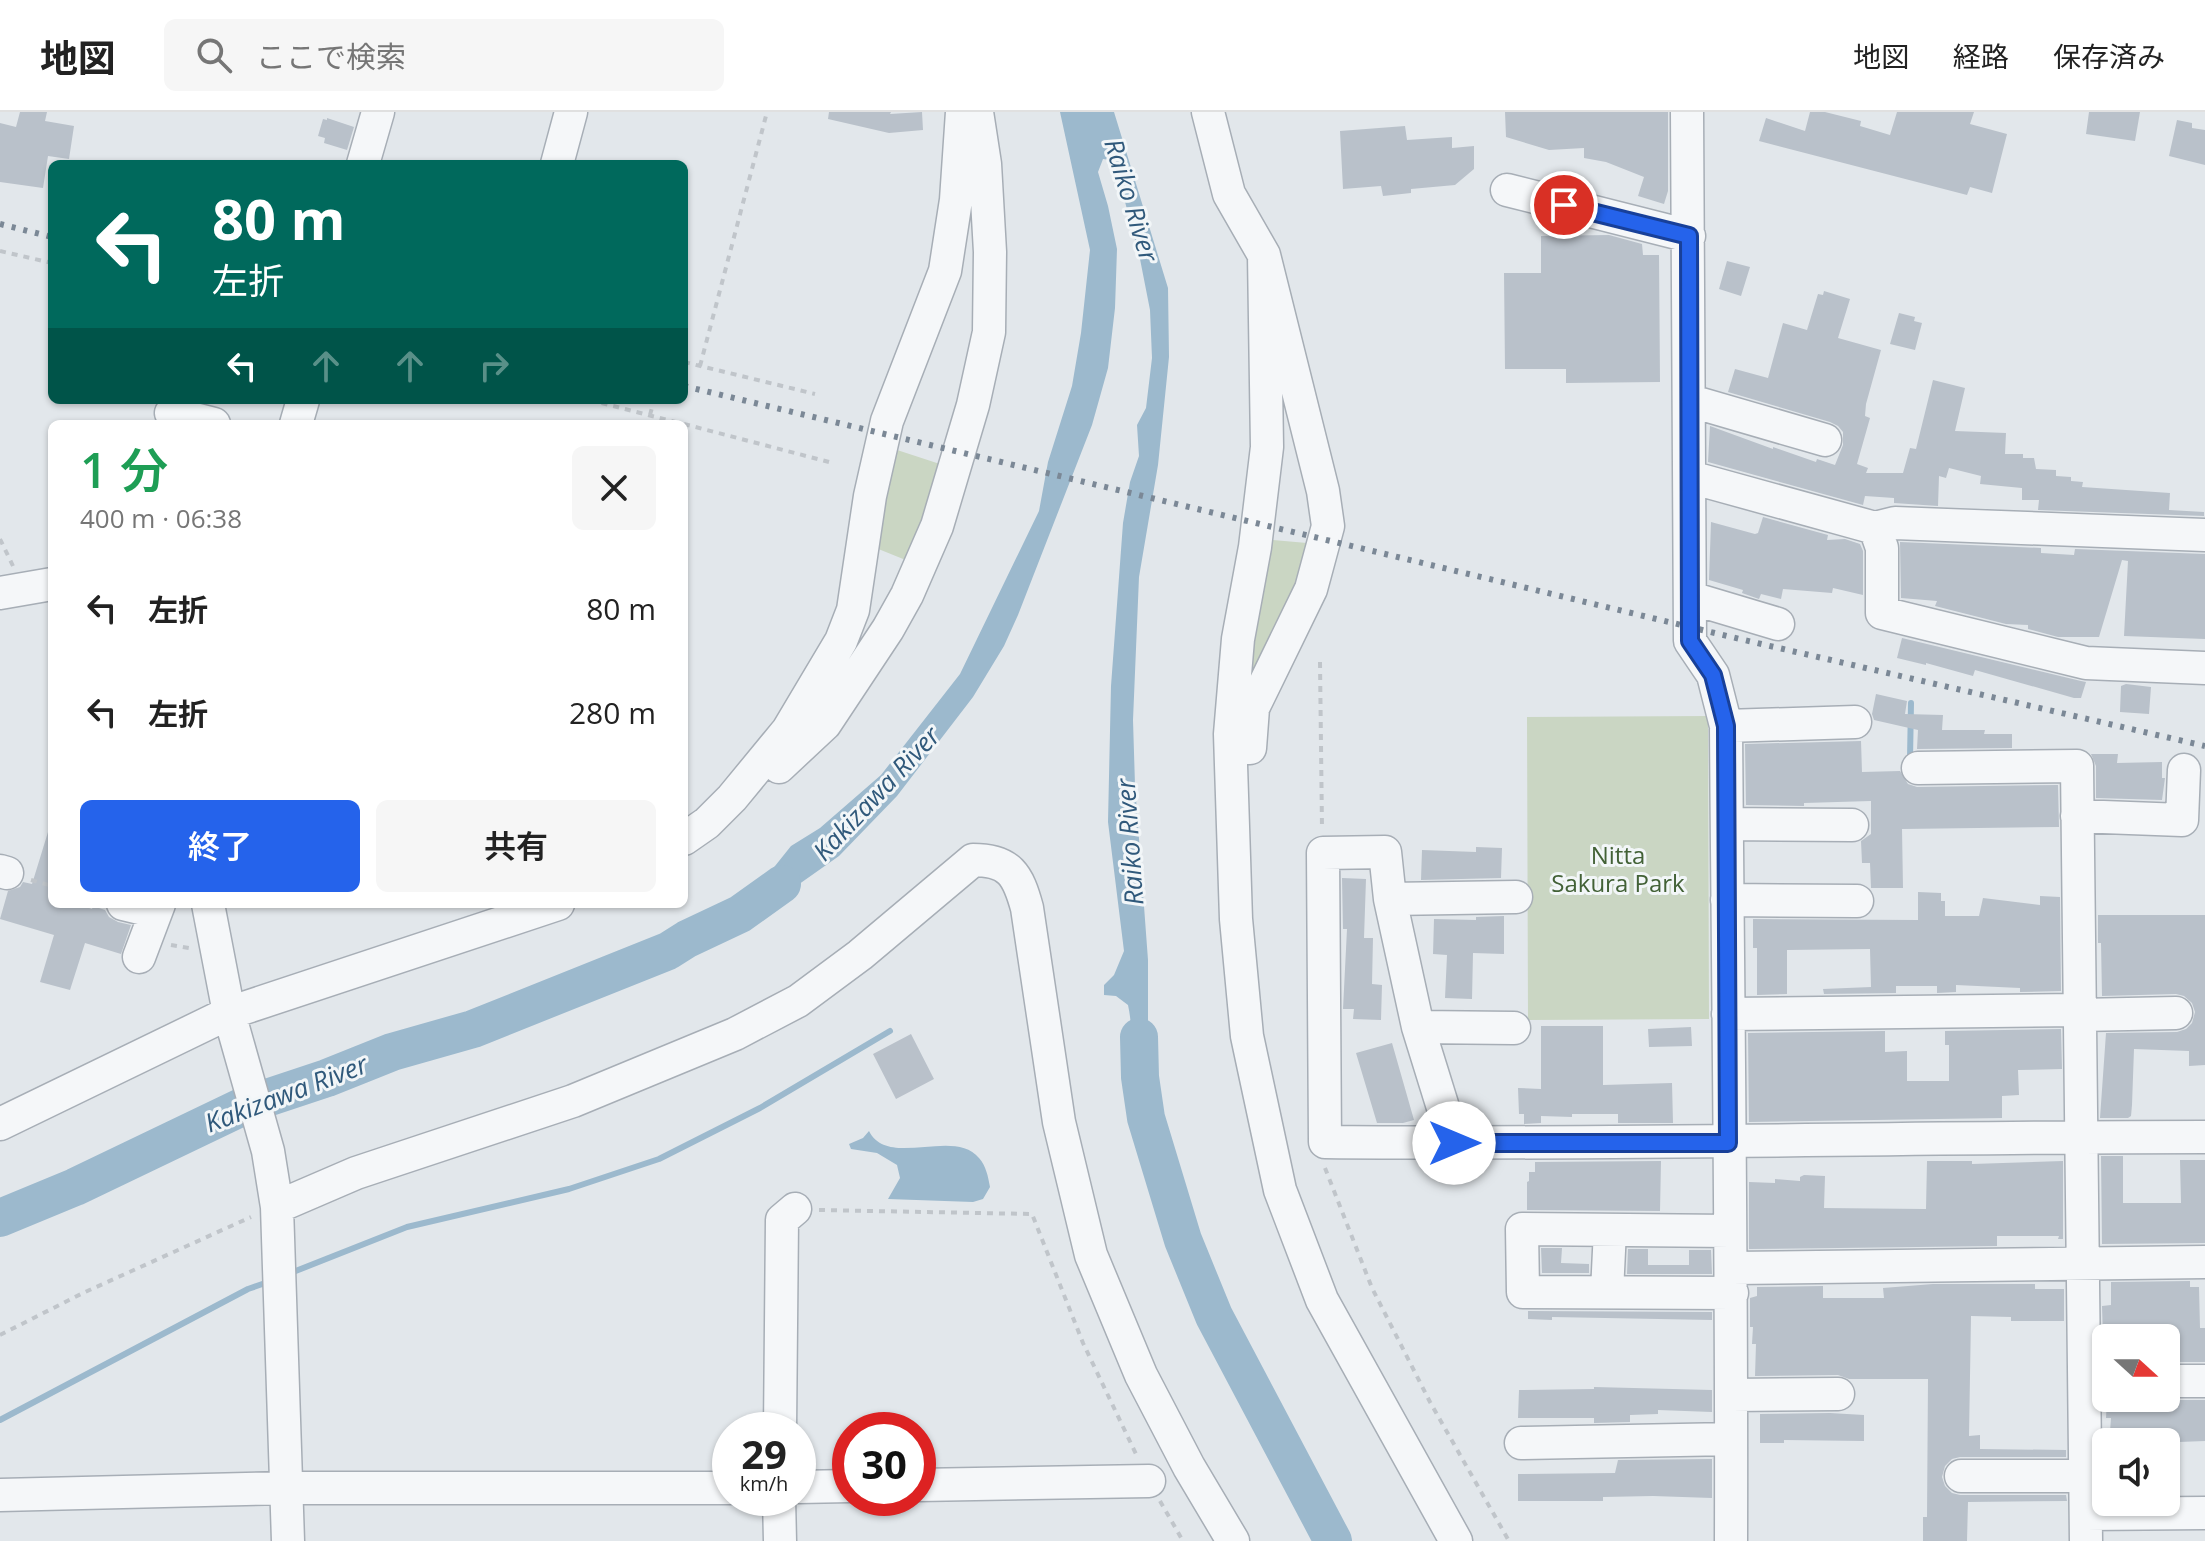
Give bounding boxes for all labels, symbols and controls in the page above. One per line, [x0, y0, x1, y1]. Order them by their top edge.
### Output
search box [164, 19, 724, 91]
text: 地図 [40, 31, 116, 83]
icon: search [192, 33, 236, 77]
text: ここで検索 [256, 36, 406, 77]
text: 地図 [1853, 37, 1909, 75]
text: 経路 [1953, 37, 2009, 75]
text: 保存済み [2053, 37, 2165, 75]
water label: Raiko River [1096, 134, 1168, 268]
pin [1530, 171, 1598, 239]
text: 80 m [212, 180, 346, 256]
icon: arrive [1542, 183, 1586, 227]
icon: left [80, 192, 184, 296]
text: 左折 [212, 256, 284, 305]
icon: left [220, 344, 264, 388]
icon: ahead [304, 344, 348, 388]
icon: ahead [388, 344, 432, 388]
icon: right [472, 344, 516, 388]
text: 1 分 [80, 437, 168, 502]
button: close [572, 446, 656, 530]
text: 400 m · 06:38 [80, 500, 242, 536]
icon: left [80, 586, 124, 630]
text: 80 m [586, 588, 656, 629]
text: 左折 [148, 589, 208, 630]
icon: left [80, 690, 124, 734]
text: 280 m [569, 692, 656, 733]
text: 左折 [148, 693, 208, 734]
water label: Kakizawa River [804, 717, 949, 868]
water label: Raiko River [1106, 776, 1151, 907]
button: 終了 [80, 800, 360, 892]
button: 共有 [376, 800, 656, 892]
park label: Nitta Sakura Park [1551, 838, 1685, 899]
water label: Kakizawa River [200, 1045, 374, 1141]
position arrow [1412, 1101, 1496, 1185]
north arrow [2092, 1324, 2180, 1412]
map controls [2092, 1324, 2180, 1516]
speed limit sign: 30 [832, 1412, 936, 1516]
text: 29 [741, 1426, 787, 1481]
button: sound [2092, 1428, 2180, 1516]
text: km/h [740, 1470, 788, 1497]

